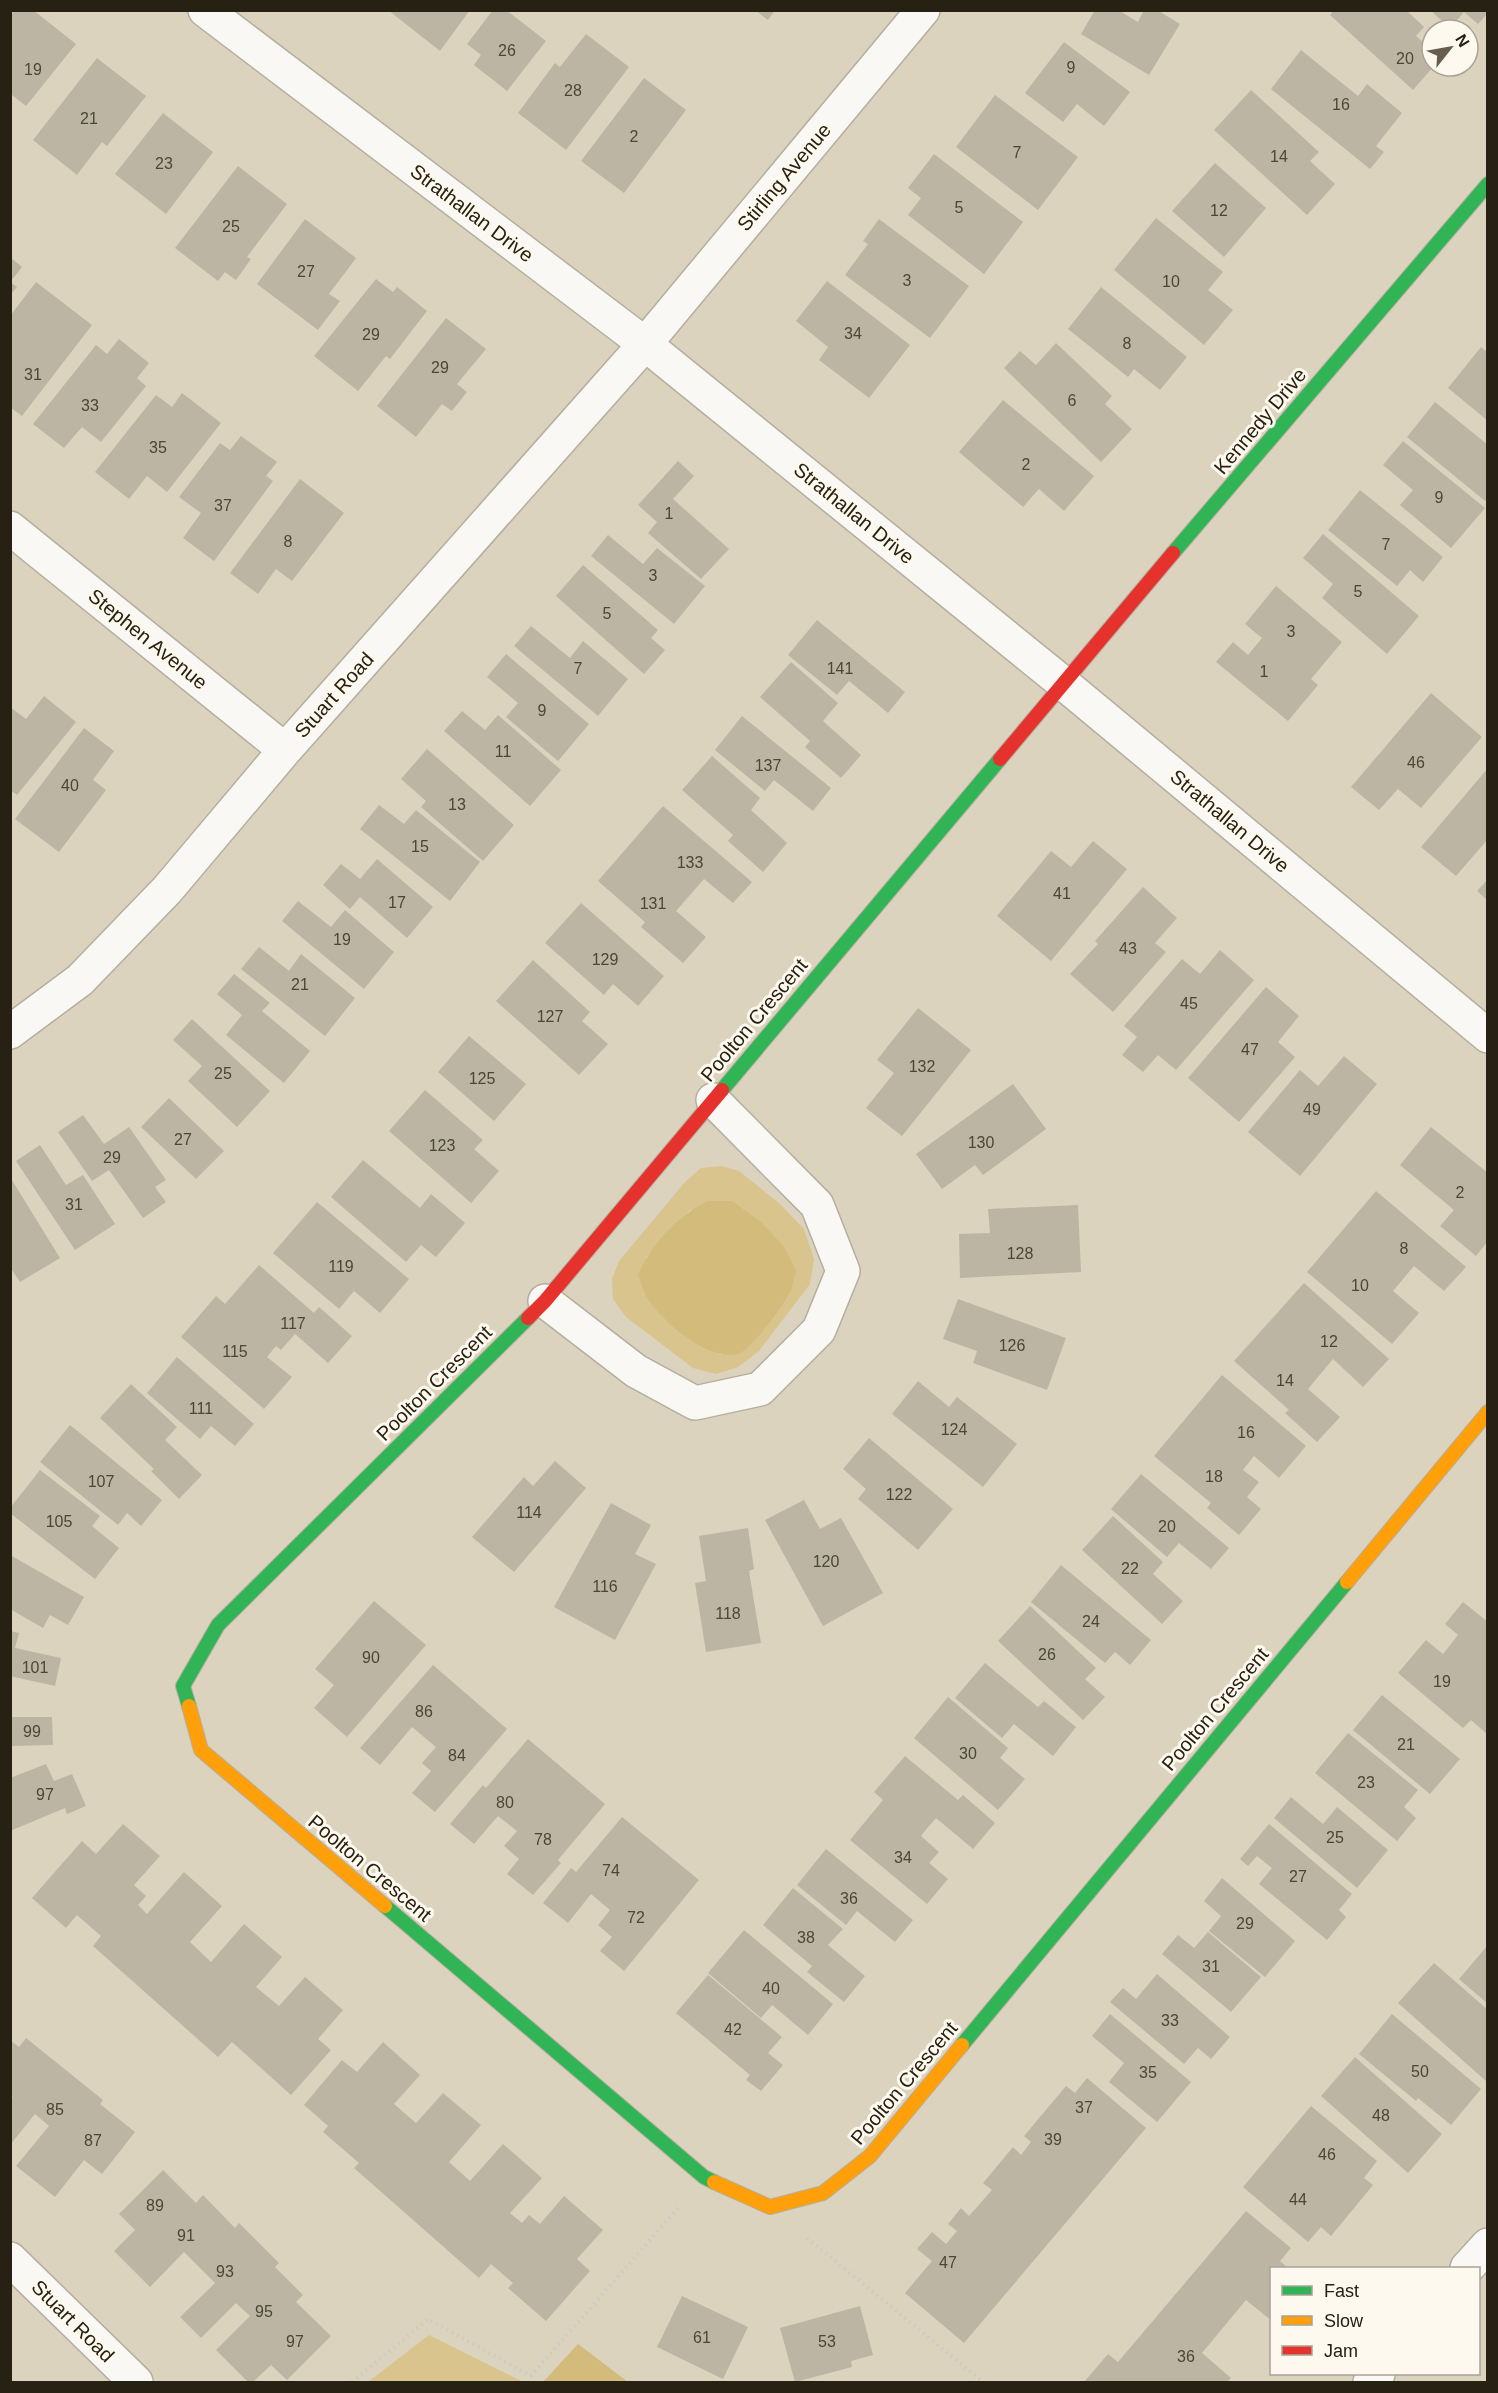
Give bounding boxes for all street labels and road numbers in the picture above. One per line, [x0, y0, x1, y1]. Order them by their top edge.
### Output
street label: Stirling Avenue [733, 119, 835, 235]
street label: Strathallan Drive [406, 160, 538, 266]
street label: Kennedy Drive [1209, 364, 1311, 478]
street label: Strathallan Drive [790, 458, 918, 568]
street label: Stephen Avenue [84, 584, 212, 694]
street label: Stuart Road [290, 648, 378, 742]
street label: Strathallan Drive [1166, 765, 1294, 877]
street label: Poolton Crescent [696, 954, 812, 1086]
street label: Poolton Crescent [372, 1321, 496, 1445]
street label: Poolton Crescent [1157, 1643, 1273, 1775]
street label: Poolton Crescent [304, 1810, 436, 1926]
street label: Poolton Crescent [846, 2017, 962, 2149]
street label: Stuart Road [27, 2275, 119, 2367]

